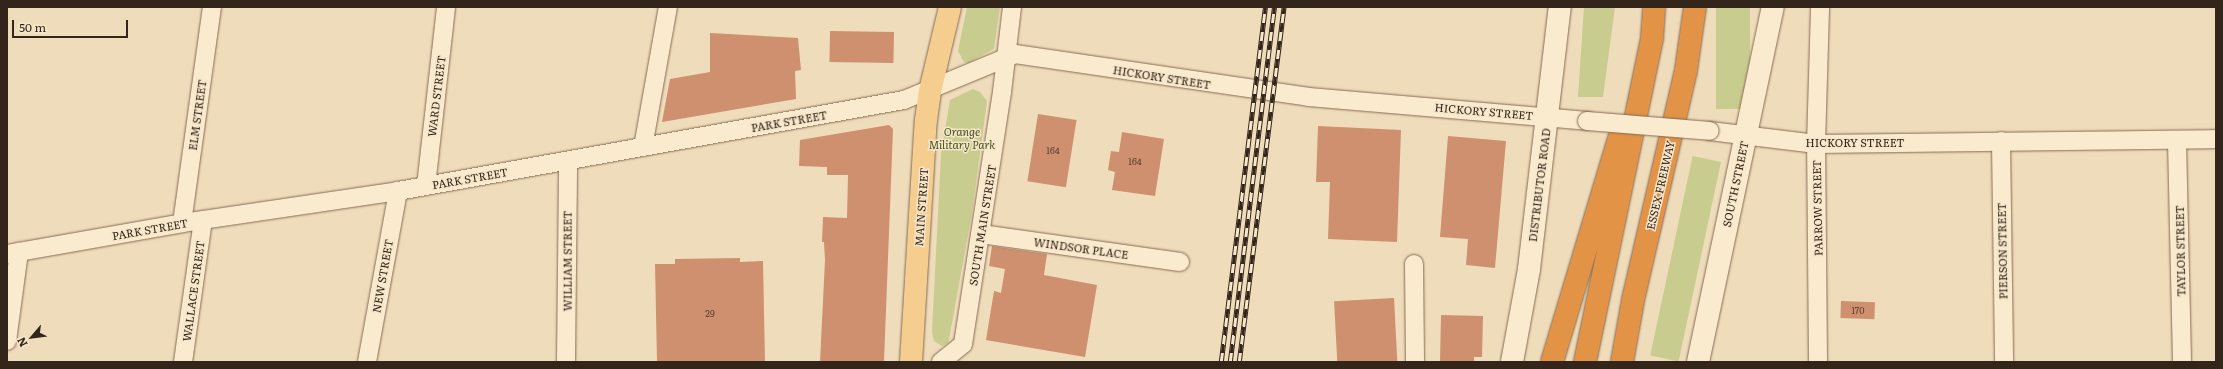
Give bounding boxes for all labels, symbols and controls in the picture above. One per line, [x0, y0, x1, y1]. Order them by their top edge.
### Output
scale bar [14, 12, 130, 38]
text: 50 m [19, 18, 46, 36]
street label: WARD STREET [424, 55, 448, 137]
street label: HICKORY STREET [1112, 63, 1212, 91]
street label: ELM STREET [186, 79, 208, 151]
street label: HICKORY STREET [1434, 100, 1534, 122]
street label: PARK STREET [750, 108, 828, 134]
park label: Orange Military Park [929, 125, 995, 151]
street label: DISTRIBUTOR ROAD [1525, 127, 1553, 243]
street label: HICKORY STREET [1806, 135, 1904, 149]
street label: ESSEX FREEWAY [1643, 139, 1677, 231]
street label: SOUTH STREET [1719, 140, 1751, 228]
house number: 164 [1046, 145, 1060, 155]
house number: 164 [1128, 156, 1142, 166]
street label: PARROW STREET [1810, 160, 1824, 256]
street label: SOUTH MAIN STREET [966, 163, 998, 287]
street label: PARK STREET [431, 165, 509, 191]
street label: MAIN STREET [912, 167, 930, 247]
street label: PIERSON STREET [1995, 203, 2009, 299]
street label: TAYLOR STREET [2173, 205, 2187, 297]
street label: WILLIAM STREET [560, 211, 574, 311]
street label: PARK STREET [111, 216, 189, 242]
street label: WINDSOR PLACE [1033, 235, 1129, 261]
street label: NEW STREET [369, 238, 395, 314]
street label: WALLACE STREET [179, 240, 207, 342]
house number: 170 [1851, 305, 1865, 315]
house number: 29 [705, 308, 715, 318]
north arrow [12, 317, 52, 357]
text: N [12, 335, 31, 350]

